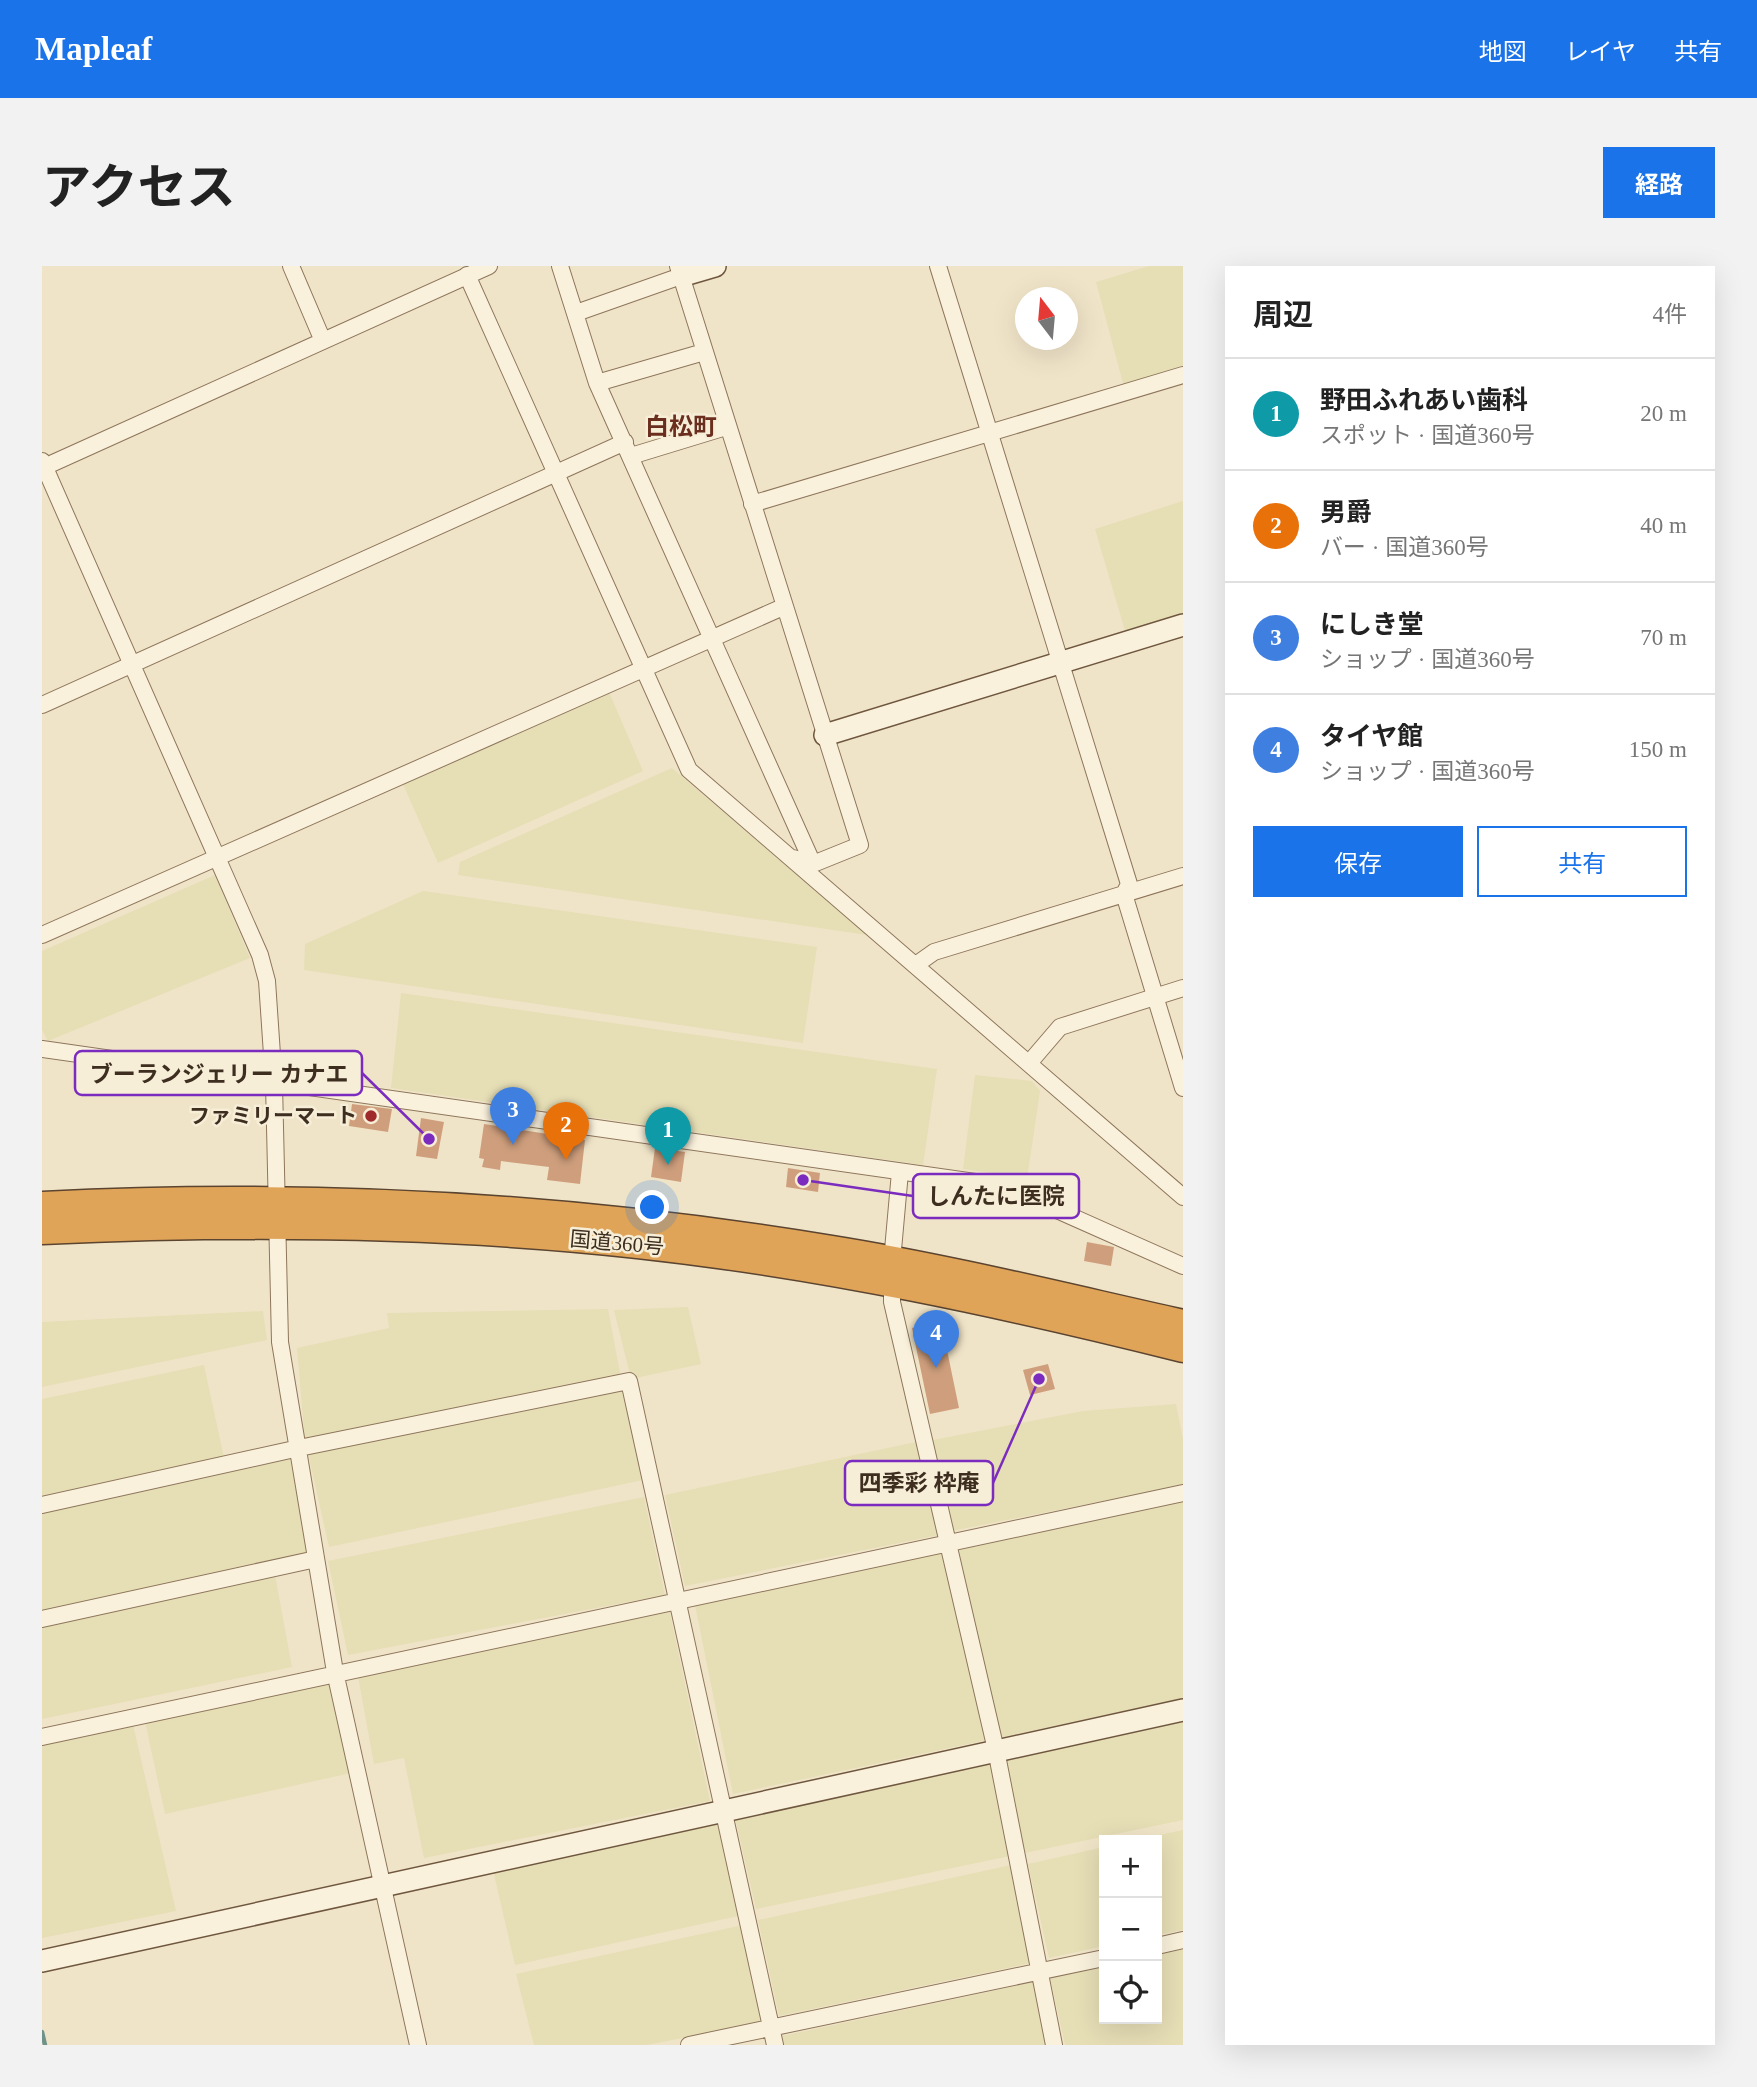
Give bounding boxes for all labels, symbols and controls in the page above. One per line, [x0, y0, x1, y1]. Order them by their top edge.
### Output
text: Mapleaf [35, 31, 152, 67]
text: 地図 [1479, 39, 1527, 65]
text: レイヤ [1565, 39, 1636, 65]
text: 共有 [1674, 39, 1722, 65]
button: 経路 [1603, 147, 1715, 218]
text: アクセス [42, 160, 236, 215]
north arrow [1015, 287, 1078, 350]
text: 周辺 [1253, 298, 1313, 331]
text: 4件 [1653, 302, 1687, 327]
text: 野田ふれあい歯科 [1320, 386, 1528, 415]
text: 1 [1270, 401, 1282, 426]
text: 20 m [1640, 401, 1687, 426]
district label: 白松町 [645, 414, 717, 440]
text: スポット · 国道360号 [1320, 423, 1535, 448]
text: 男爵 [1320, 498, 1372, 527]
text: 2 [1270, 513, 1282, 538]
text: 40 m [1640, 513, 1687, 538]
text: バー · 国道360号 [1320, 535, 1489, 560]
text: にしき堂 [1320, 610, 1424, 639]
text: 3 [1270, 625, 1282, 650]
text: 70 m [1640, 625, 1687, 650]
text: ショップ · 国道360号 [1320, 647, 1535, 672]
text: タイヤ館 [1320, 722, 1423, 751]
text: 4 [1270, 737, 1282, 762]
text: 150 m [1629, 737, 1687, 762]
text: ショップ · 国道360号 [1320, 759, 1535, 784]
button: 保存 [1253, 826, 1463, 897]
button: 共有 [1477, 826, 1687, 897]
callout: ブーランジェリー カナエ [75, 1051, 362, 1095]
text: ブーランジェリー カナエ [90, 1062, 348, 1087]
pin: 3 [490, 1087, 536, 1145]
pin: 2 [543, 1102, 589, 1160]
place label: ファミリーマート [189, 1104, 357, 1128]
pin: 1 [645, 1107, 691, 1165]
marker: ファミリーマート [363, 1108, 379, 1124]
callout: しんたに医院 [913, 1174, 1079, 1218]
text: しんたに医院 [927, 1184, 1065, 1209]
your location [635, 1190, 669, 1224]
street label: 国道360号 [569, 1227, 665, 1259]
pin: 4 [913, 1310, 959, 1368]
callout: 四季彩 枠庵 [845, 1461, 993, 1505]
text: 四季彩 枠庵 [859, 1471, 979, 1496]
map controls [1099, 1835, 1162, 2024]
button: + [1099, 1835, 1162, 1898]
button: − [1099, 1898, 1162, 1961]
button: locate [1099, 1961, 1162, 2024]

